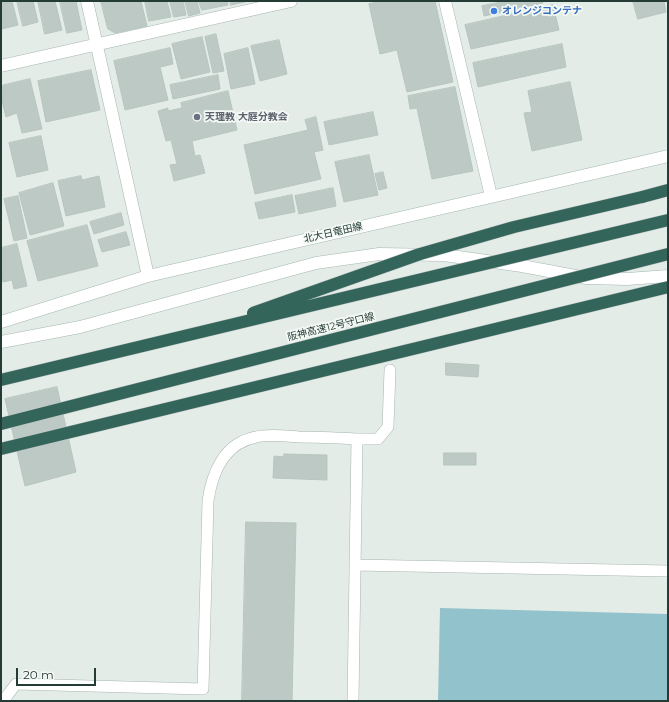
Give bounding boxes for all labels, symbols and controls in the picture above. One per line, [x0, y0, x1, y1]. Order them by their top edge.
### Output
place label: オレンジコンテナ [502, 5, 582, 17]
marker: オレンジコンテナ [489, 6, 499, 16]
place label: 天理教 大庭分教会 [205, 111, 288, 123]
marker: 天理教 大庭分教会 [192, 112, 202, 122]
street label: 北大日竜田線 [302, 220, 364, 246]
street label: 阪神高速12号守口線 [286, 310, 376, 344]
scale bar [18, 660, 98, 686]
text: 20 m [23, 667, 54, 682]

